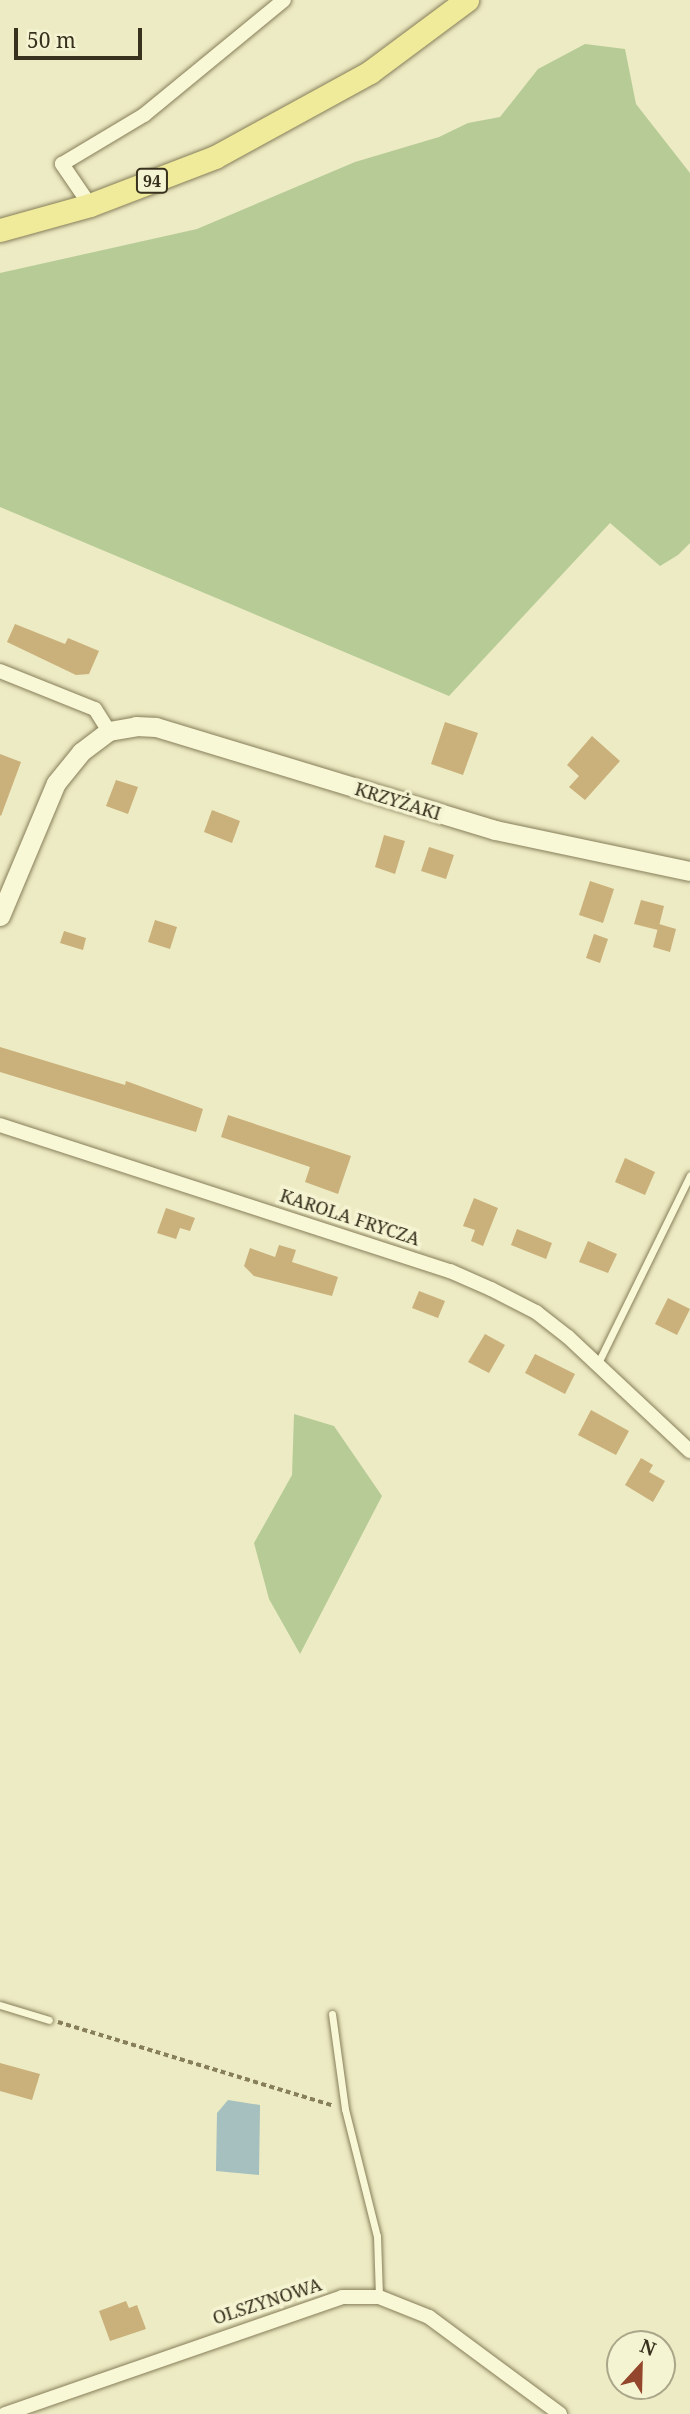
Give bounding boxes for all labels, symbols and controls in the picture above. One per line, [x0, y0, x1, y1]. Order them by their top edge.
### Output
scale bar [18, 14, 145, 58]
text: 50 m [27, 26, 76, 54]
road number: 94 [134, 168, 170, 194]
street label: KRZYŻAKI [352, 778, 444, 824]
street label: KAROLA FRYCZA [277, 1184, 423, 1250]
street label: OLSZYNOWA [210, 2273, 324, 2329]
north arrow [606, 2330, 676, 2400]
text: N [636, 2333, 660, 2362]

